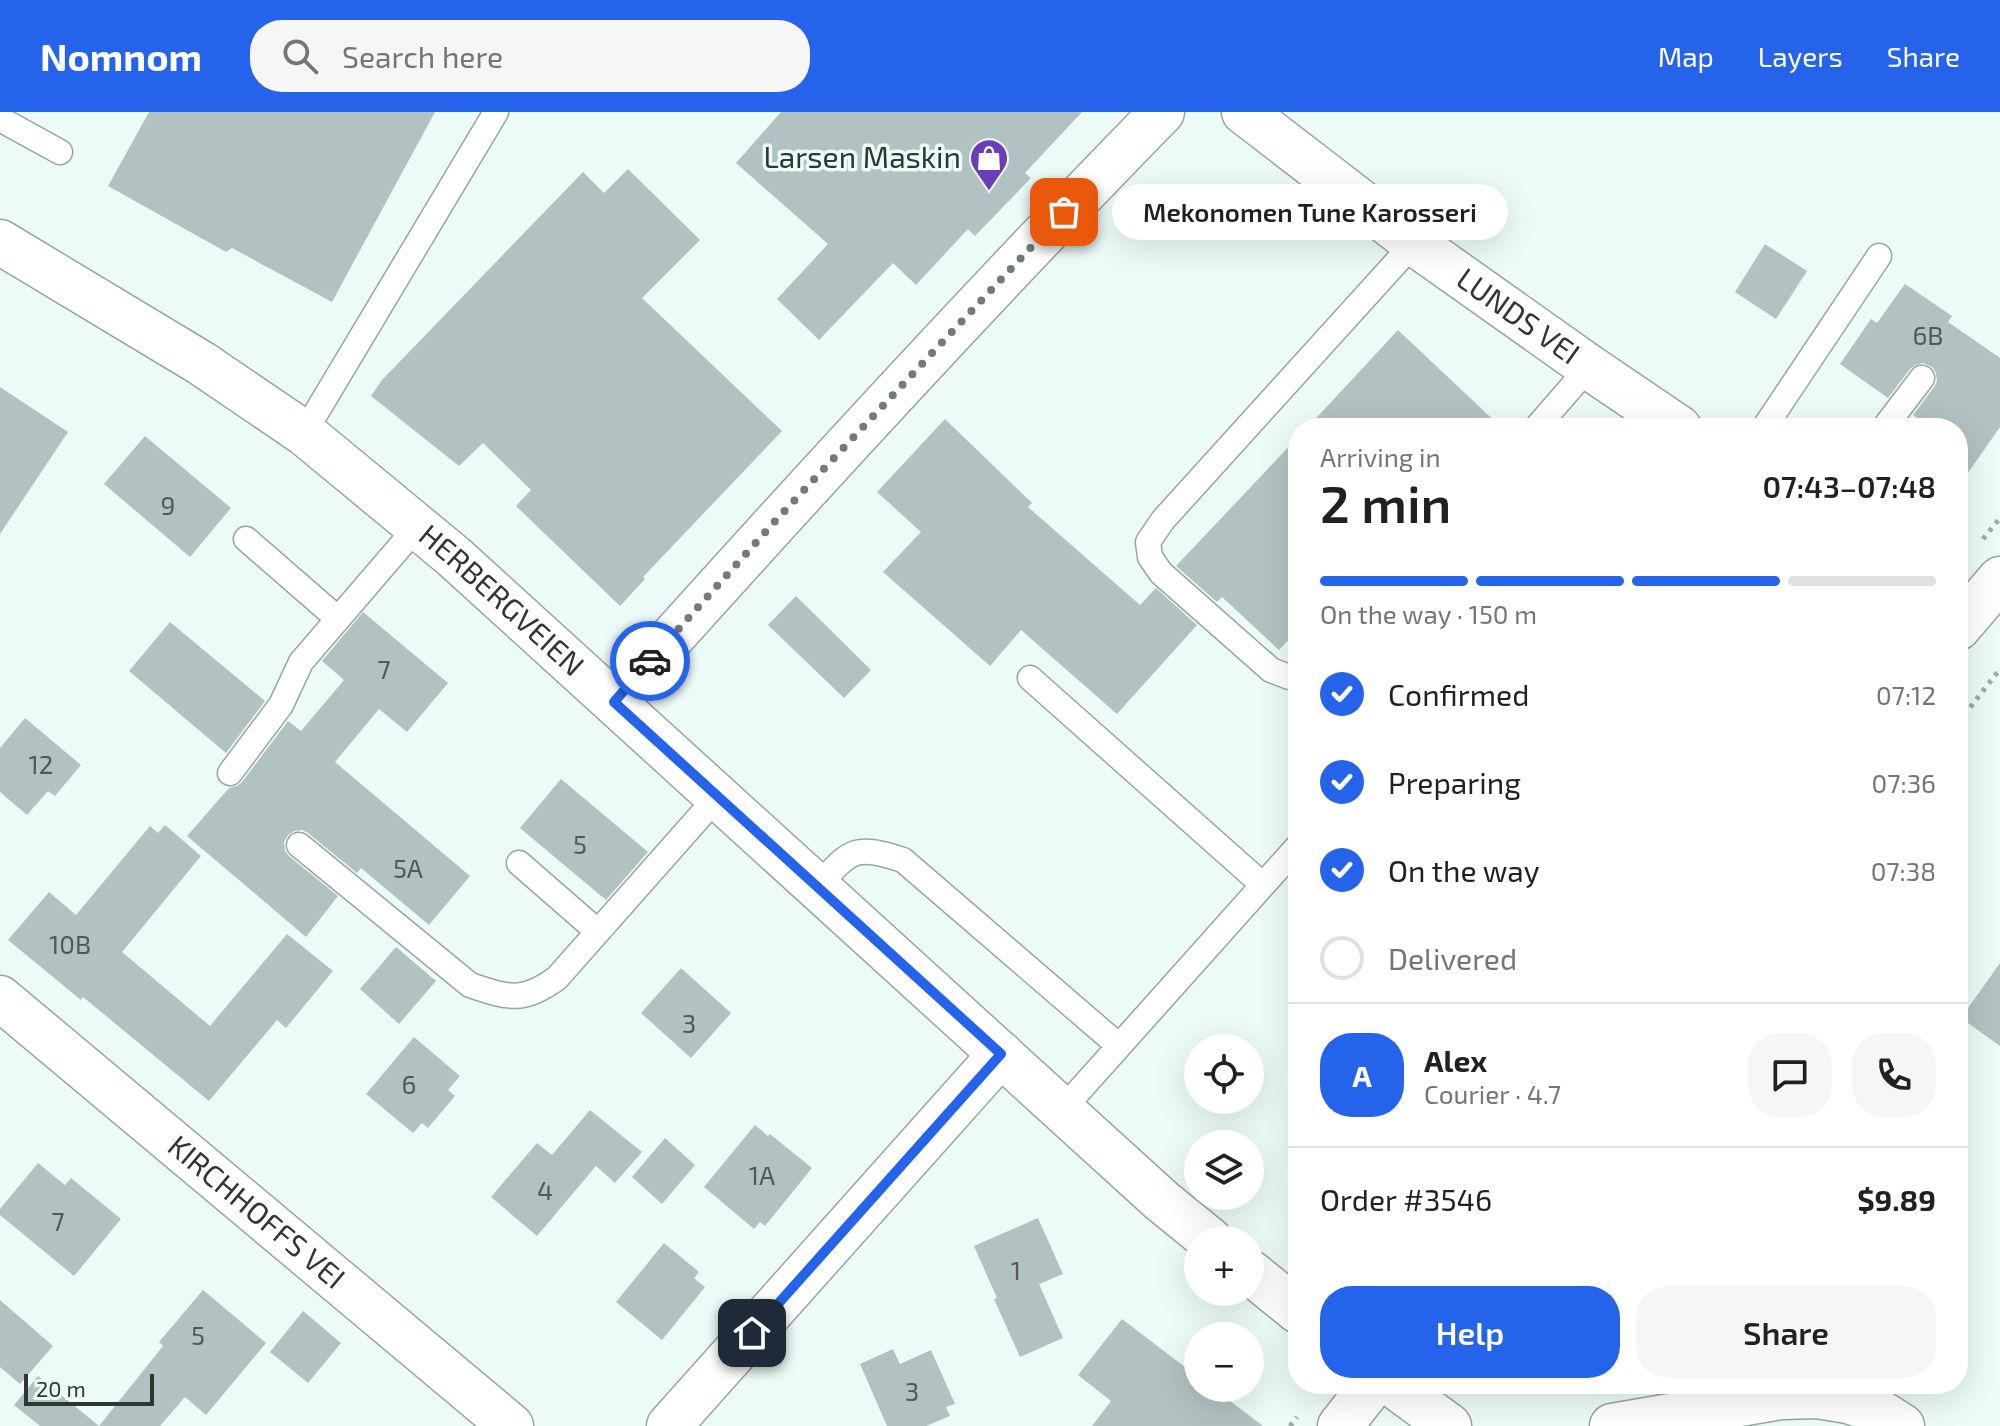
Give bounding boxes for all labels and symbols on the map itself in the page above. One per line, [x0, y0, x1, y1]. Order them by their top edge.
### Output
shop icon: Larsen Maskin [968, 137, 1010, 192]
place label: Larsen Maskin [763, 138, 961, 174]
pin [1030, 178, 1098, 246]
callout: Mekonomen Tune Karosseri [1112, 184, 1508, 240]
street label: LUNDS VEI [1451, 259, 1587, 371]
house number: 6B [1913, 319, 1944, 350]
house number: 9 [161, 489, 175, 520]
street label: HERBERGVEIEN [413, 516, 592, 682]
courier [610, 621, 690, 701]
house number: 7 [377, 653, 391, 684]
house number: 12 [29, 748, 53, 779]
house number: 5 [573, 828, 587, 859]
house number: 5A [393, 852, 423, 883]
house number: 10B [49, 928, 91, 959]
house number: 3 [682, 1007, 696, 1038]
house number: 6 [402, 1068, 416, 1099]
street label: KIRCHHOFFS VEI [162, 1127, 353, 1295]
house number: 1A [749, 1159, 775, 1190]
house number: 4 [537, 1174, 553, 1205]
house number: 7 [51, 1205, 65, 1236]
house number: 1 [1011, 1254, 1021, 1285]
pin [718, 1299, 786, 1367]
house number: 5 [191, 1319, 205, 1350]
scale bar [24, 1370, 154, 1406]
house number: 3 [905, 1375, 919, 1406]

